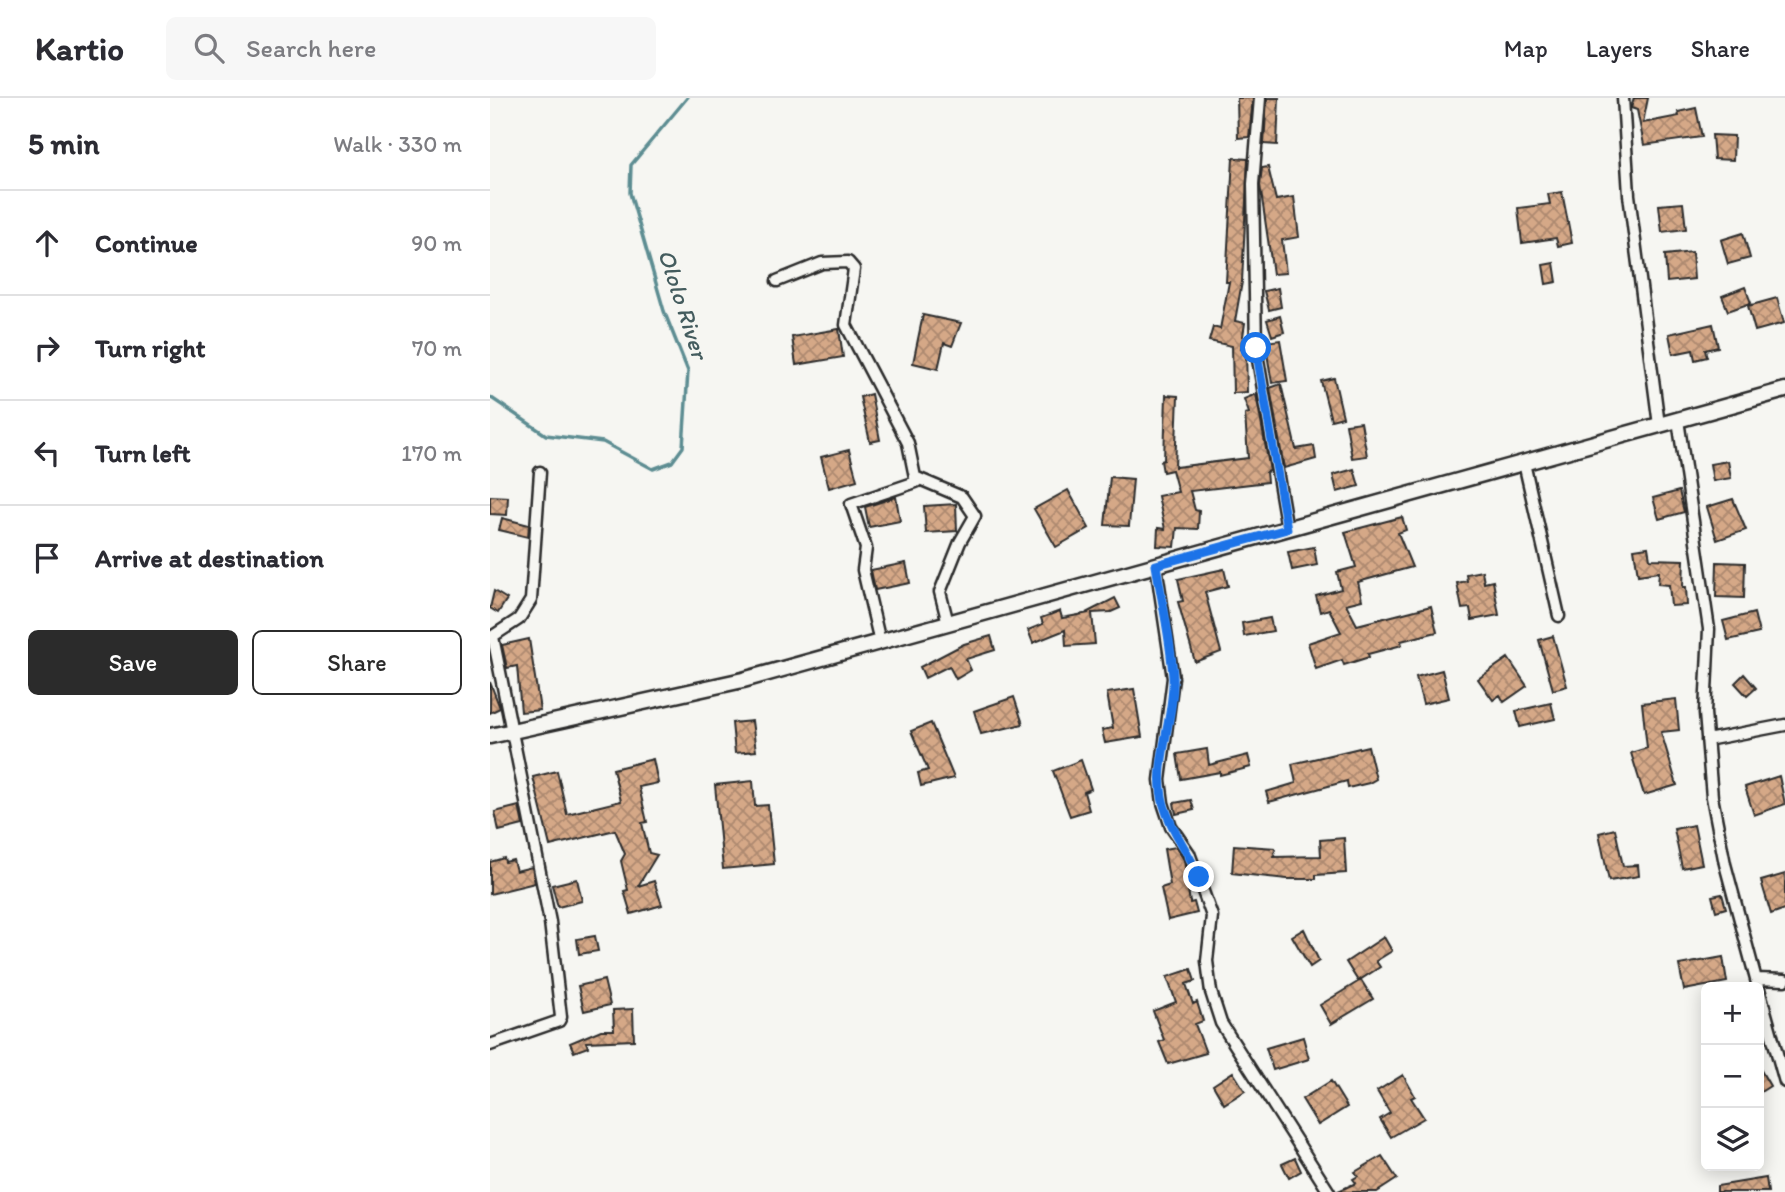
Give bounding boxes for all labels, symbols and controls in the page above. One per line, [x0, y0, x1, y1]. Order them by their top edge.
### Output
search box [166, 17, 656, 80]
text: Kartio [35, 29, 124, 68]
icon: search [190, 29, 228, 67]
text: Search here [246, 32, 376, 64]
text: Map [1504, 34, 1548, 63]
text: Layers [1586, 34, 1653, 63]
text: Share [1691, 34, 1750, 63]
text: 5 min [28, 125, 99, 162]
text: Walk · 330 m [333, 130, 462, 158]
icon: ahead [28, 224, 66, 262]
text: Continue [95, 227, 198, 259]
text: 90 m [411, 229, 462, 257]
water label: Ololo River [652, 245, 716, 365]
icon: right [28, 329, 66, 367]
text: Turn right [95, 332, 206, 364]
route start [1240, 332, 1271, 363]
text: 70 m [412, 334, 462, 362]
icon: left [28, 434, 66, 472]
text: Turn left [95, 437, 191, 469]
text: 170 m [401, 439, 462, 467]
icon: arrive [28, 539, 66, 577]
text: Arrive at destination [95, 542, 324, 574]
button: Save [28, 630, 238, 695]
button: Share [252, 630, 462, 695]
route end [1183, 861, 1214, 892]
map controls [1701, 982, 1764, 1171]
button: + [1701, 982, 1764, 1045]
button: − [1701, 1045, 1764, 1108]
button: layers [1701, 1108, 1764, 1171]

